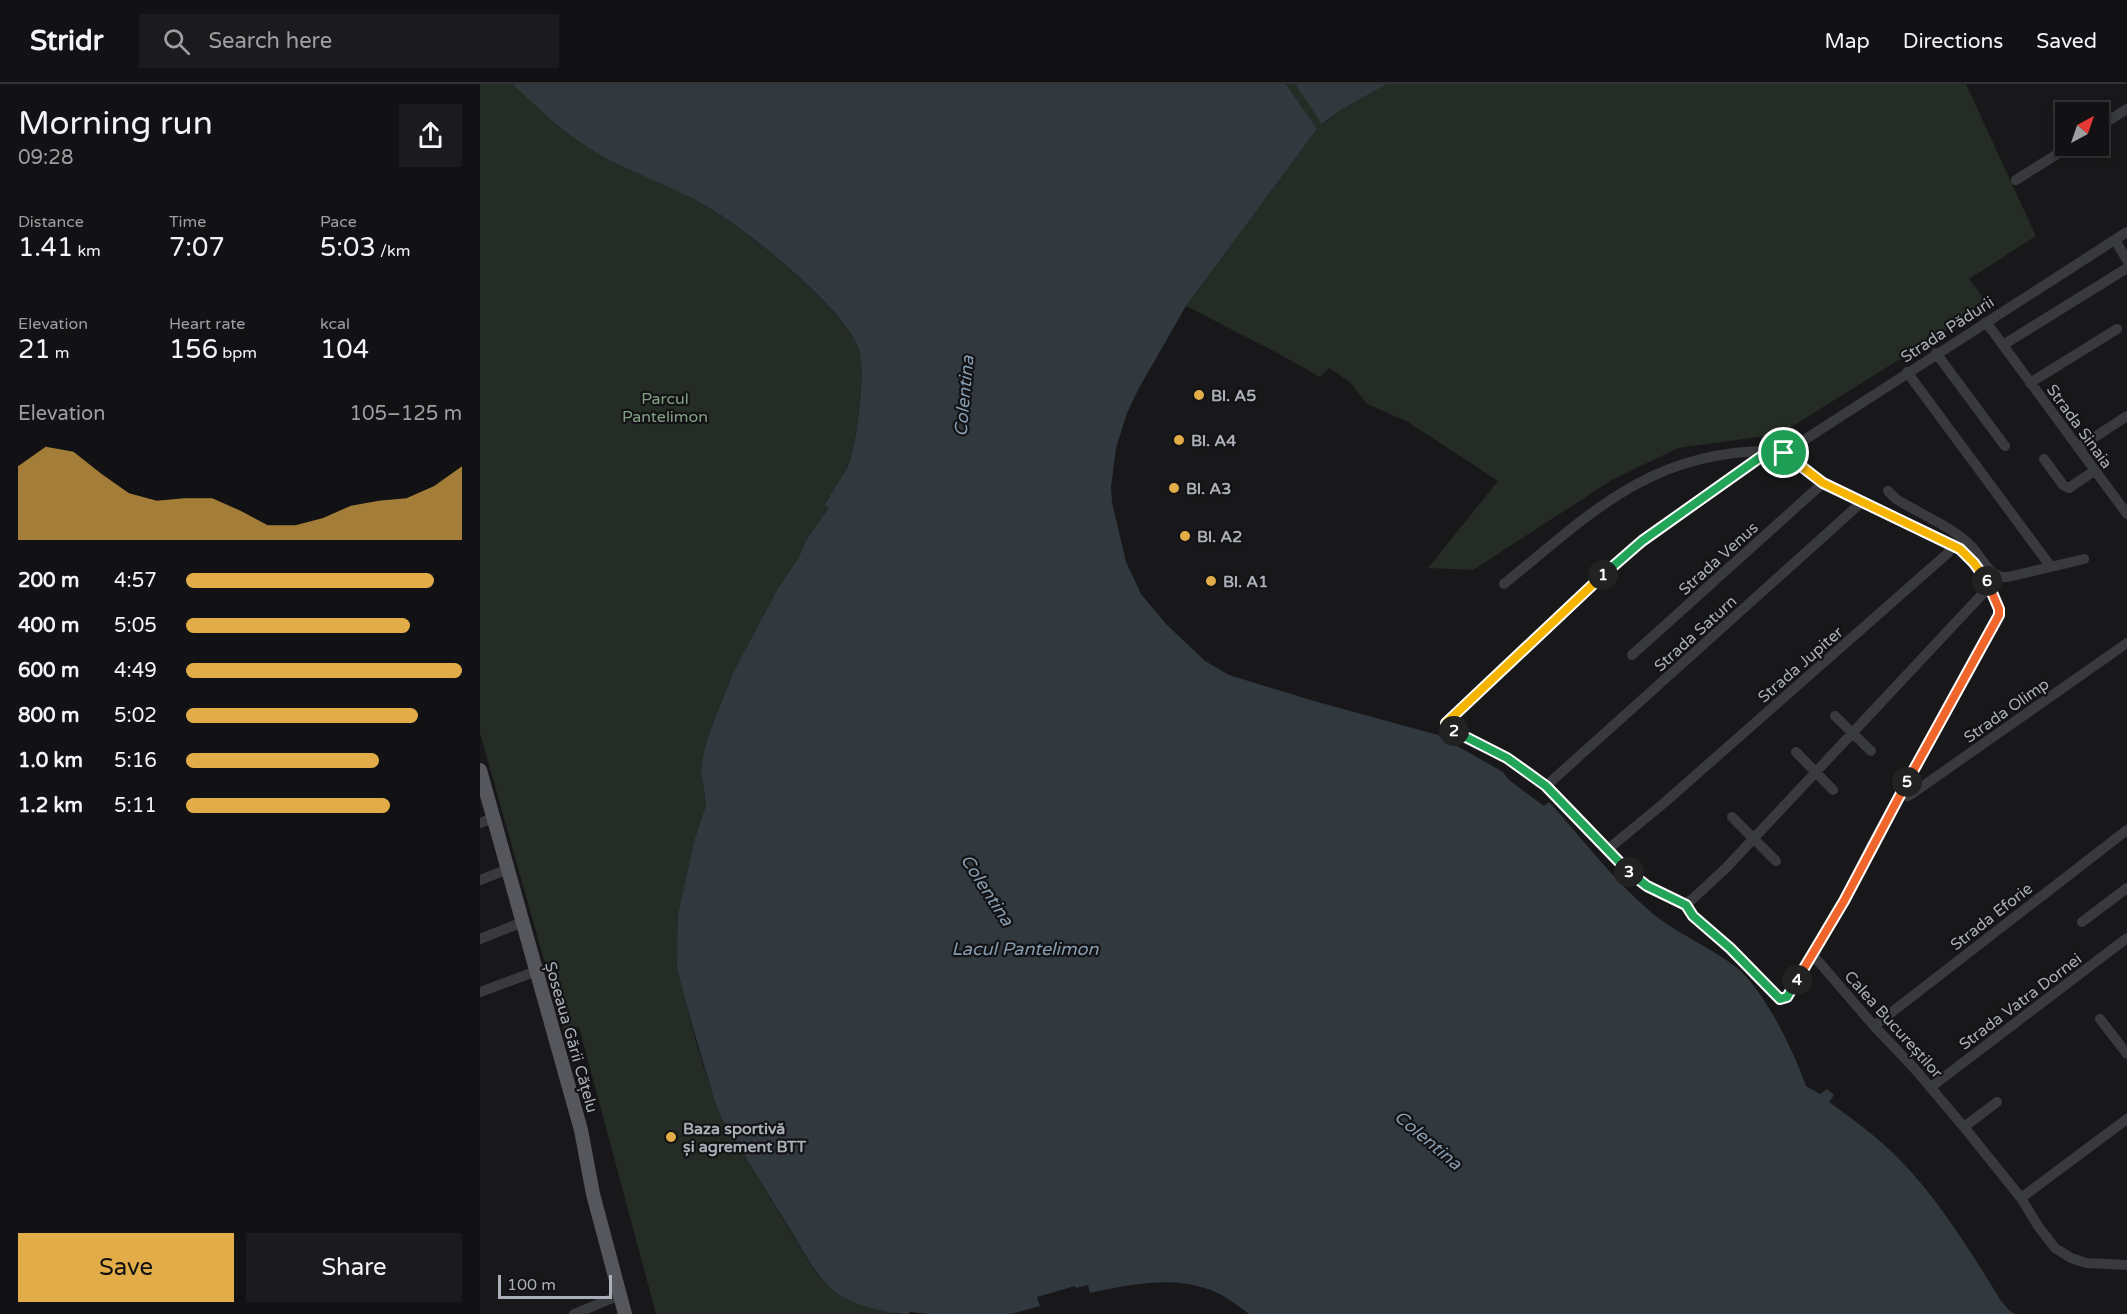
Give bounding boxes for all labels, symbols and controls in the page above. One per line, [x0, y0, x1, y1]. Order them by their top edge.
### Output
search box [139, 14, 559, 68]
text: Stridr [30, 24, 103, 58]
icon: search [160, 25, 193, 58]
text: Search here [208, 28, 332, 54]
text: Map [1824, 29, 1870, 54]
text: Directions [1903, 29, 2003, 54]
text: Saved [2036, 29, 2097, 54]
north arrow [2055, 102, 2109, 156]
map controls [2055, 102, 2109, 156]
text: Morning run [18, 104, 213, 143]
button: share [399, 104, 462, 167]
text: 09:28 [18, 146, 73, 170]
text: Distance [18, 212, 84, 232]
text: Time [169, 212, 206, 232]
text: Pace [320, 212, 357, 232]
text: 1.41 [18, 232, 73, 263]
text: 7:07 [169, 232, 225, 263]
text: 5:03 [320, 232, 376, 263]
text: km [73, 241, 101, 261]
text: /km [376, 241, 410, 261]
street label: Strada Pădurii [1897, 292, 1998, 367]
text: Elevation [18, 314, 88, 334]
text: Heart rate [169, 314, 245, 334]
text: kcal [320, 314, 350, 334]
text: 21 [18, 334, 51, 365]
text: 156 [169, 334, 218, 365]
text: 104 [320, 334, 369, 365]
text: m [51, 343, 70, 363]
text: bpm [218, 343, 257, 363]
water label: Colentina [950, 354, 979, 437]
street label: Strada Sinaia [2042, 380, 2116, 473]
place label: Bl. A5 [1211, 386, 1256, 406]
marker: Bl. A5 [1192, 388, 1206, 402]
park label: Parcul Pantelimon [622, 389, 708, 427]
text: Elevation [18, 402, 105, 426]
text: 105–125 m [349, 402, 462, 426]
pin [1758, 427, 1809, 478]
place label: Bl. A4 [1191, 431, 1236, 451]
marker: Bl. A4 [1172, 433, 1186, 447]
icon: arrive [1767, 436, 1800, 469]
place label: Bl. A3 [1186, 479, 1231, 499]
marker: Bl. A3 [1167, 481, 1181, 495]
street label: Strada Venus [1675, 518, 1763, 600]
place label: Bl. A2 [1197, 527, 1242, 547]
marker: Bl. A2 [1178, 529, 1192, 543]
pin: 1 [1588, 560, 1618, 590]
text: 1 [1598, 565, 1608, 585]
pin: 6 [1972, 566, 2002, 596]
text: 200 m [18, 569, 79, 593]
text: 4:57 [114, 569, 157, 593]
text: 6 [1982, 571, 1992, 591]
place label: Bl. A1 [1223, 572, 1268, 592]
marker: Bl. A1 [1204, 574, 1218, 588]
street label: Strada Saturn [1650, 591, 1741, 676]
text: 400 m [18, 614, 79, 638]
text: 5:05 [114, 614, 157, 638]
street label: Strada Jupiter [1754, 622, 1848, 707]
text: 600 m [18, 659, 79, 683]
text: 4:49 [114, 659, 157, 683]
street label: Strada Olimp [1960, 674, 2053, 748]
text: 800 m [18, 704, 79, 728]
text: 5:02 [114, 704, 157, 728]
pin: 2 [1439, 716, 1469, 746]
text: 2 [1449, 721, 1459, 741]
text: 1.0 km [18, 749, 83, 773]
text: 5:16 [114, 749, 157, 773]
pin: 5 [1892, 767, 1922, 797]
text: 5 [1902, 772, 1912, 792]
text: 1.2 km [18, 794, 83, 818]
text: 5:11 [114, 794, 157, 818]
water label: Colentina [956, 850, 1019, 931]
pin: 3 [1614, 857, 1644, 887]
text: 3 [1624, 862, 1634, 882]
street label: Strada Eforie [1947, 879, 2037, 955]
water label: Lacul Pantelimon [951, 938, 1100, 960]
street label: Strada Vatra Dornei [1955, 949, 2086, 1055]
street label: Șoseaua Gării Cățelu [540, 959, 602, 1115]
pin: 4 [1782, 965, 1812, 995]
street label: Calea Bucureștilor [1840, 967, 1947, 1083]
text: 4 [1792, 970, 1802, 990]
water label: Colentina [1390, 1106, 1467, 1175]
place label: Baza sportivă și agrement BTT [683, 1119, 807, 1157]
marker: Baza sportivă și agrement BTT [664, 1130, 678, 1144]
button: Save [18, 1233, 234, 1302]
button: Share [246, 1233, 462, 1302]
scale bar [498, 1272, 612, 1300]
text: 100 m [507, 1275, 556, 1295]

